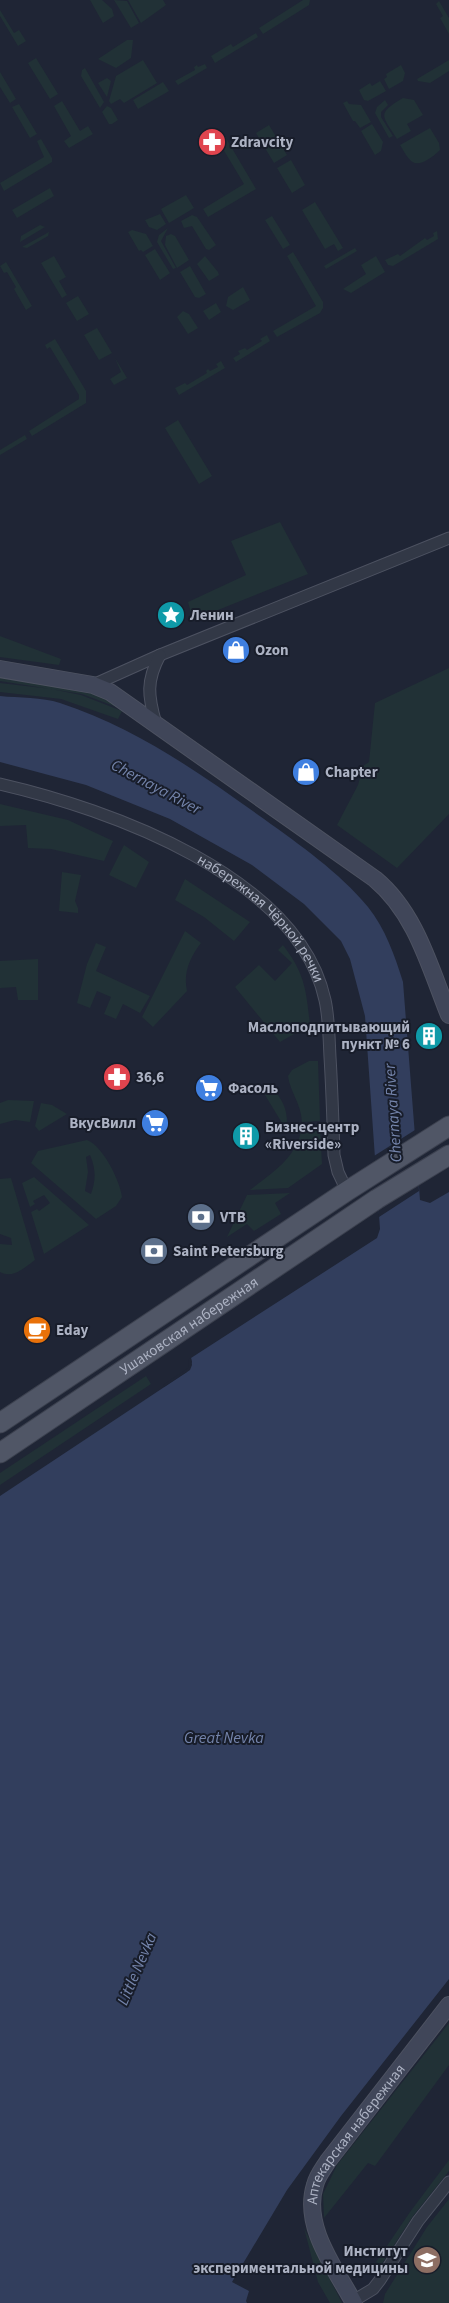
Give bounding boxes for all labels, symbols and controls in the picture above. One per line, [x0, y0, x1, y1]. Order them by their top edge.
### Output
pharmacy icon: Zdravcity [197, 127, 227, 157]
place label: Zdravcity [231, 132, 294, 153]
place icon: Ленин [156, 600, 186, 630]
place label: Ленин [189, 605, 234, 626]
shop icon: Ozon [221, 635, 251, 665]
place label: Ozon [255, 640, 289, 661]
water label: Chernaya River [107, 754, 206, 821]
shop icon: Chapter [291, 757, 321, 787]
place label: Chapter [325, 762, 378, 783]
street label: набережная Чёрной речки [193, 849, 330, 986]
place label: Маслоподпитывающий пункт № 6 [248, 1017, 410, 1055]
building icon: Маслоподпитывающий пункт № 6 [414, 1021, 444, 1051]
water label: Chernaya River [378, 1061, 407, 1163]
pharmacy icon: 36,6 [102, 1062, 132, 1092]
place label: 36,6 [136, 1067, 164, 1088]
supermarket icon: Фасоль [194, 1073, 224, 1103]
place label: Фасоль [228, 1078, 279, 1099]
supermarket icon: ВкусВилл [140, 1108, 170, 1138]
place label: ВкусВилл [69, 1113, 136, 1134]
place label: Бизнес-центр «Riverside» [265, 1117, 360, 1155]
building icon: Бизнес-центр «Riverside» [231, 1121, 261, 1151]
bank icon: VTB [186, 1202, 216, 1232]
place label: VTB [219, 1207, 246, 1228]
bank icon: Saint Petersburg [139, 1236, 169, 1266]
place label: Saint Petersburg [173, 1241, 284, 1262]
street label: Ушаковская набережная [116, 1271, 262, 1380]
cafe icon: Eday [22, 1315, 52, 1345]
place label: Eday [56, 1320, 89, 1341]
water label: Great Nevka [184, 1727, 264, 1749]
water label: Little Nevka [112, 1929, 162, 2009]
street label: Аптекарская набережная [301, 2059, 410, 2205]
place label: Институт экспериментальной медицины [193, 2241, 408, 2279]
school or university icon: Институт экспериментальной медицины [412, 2245, 442, 2275]

